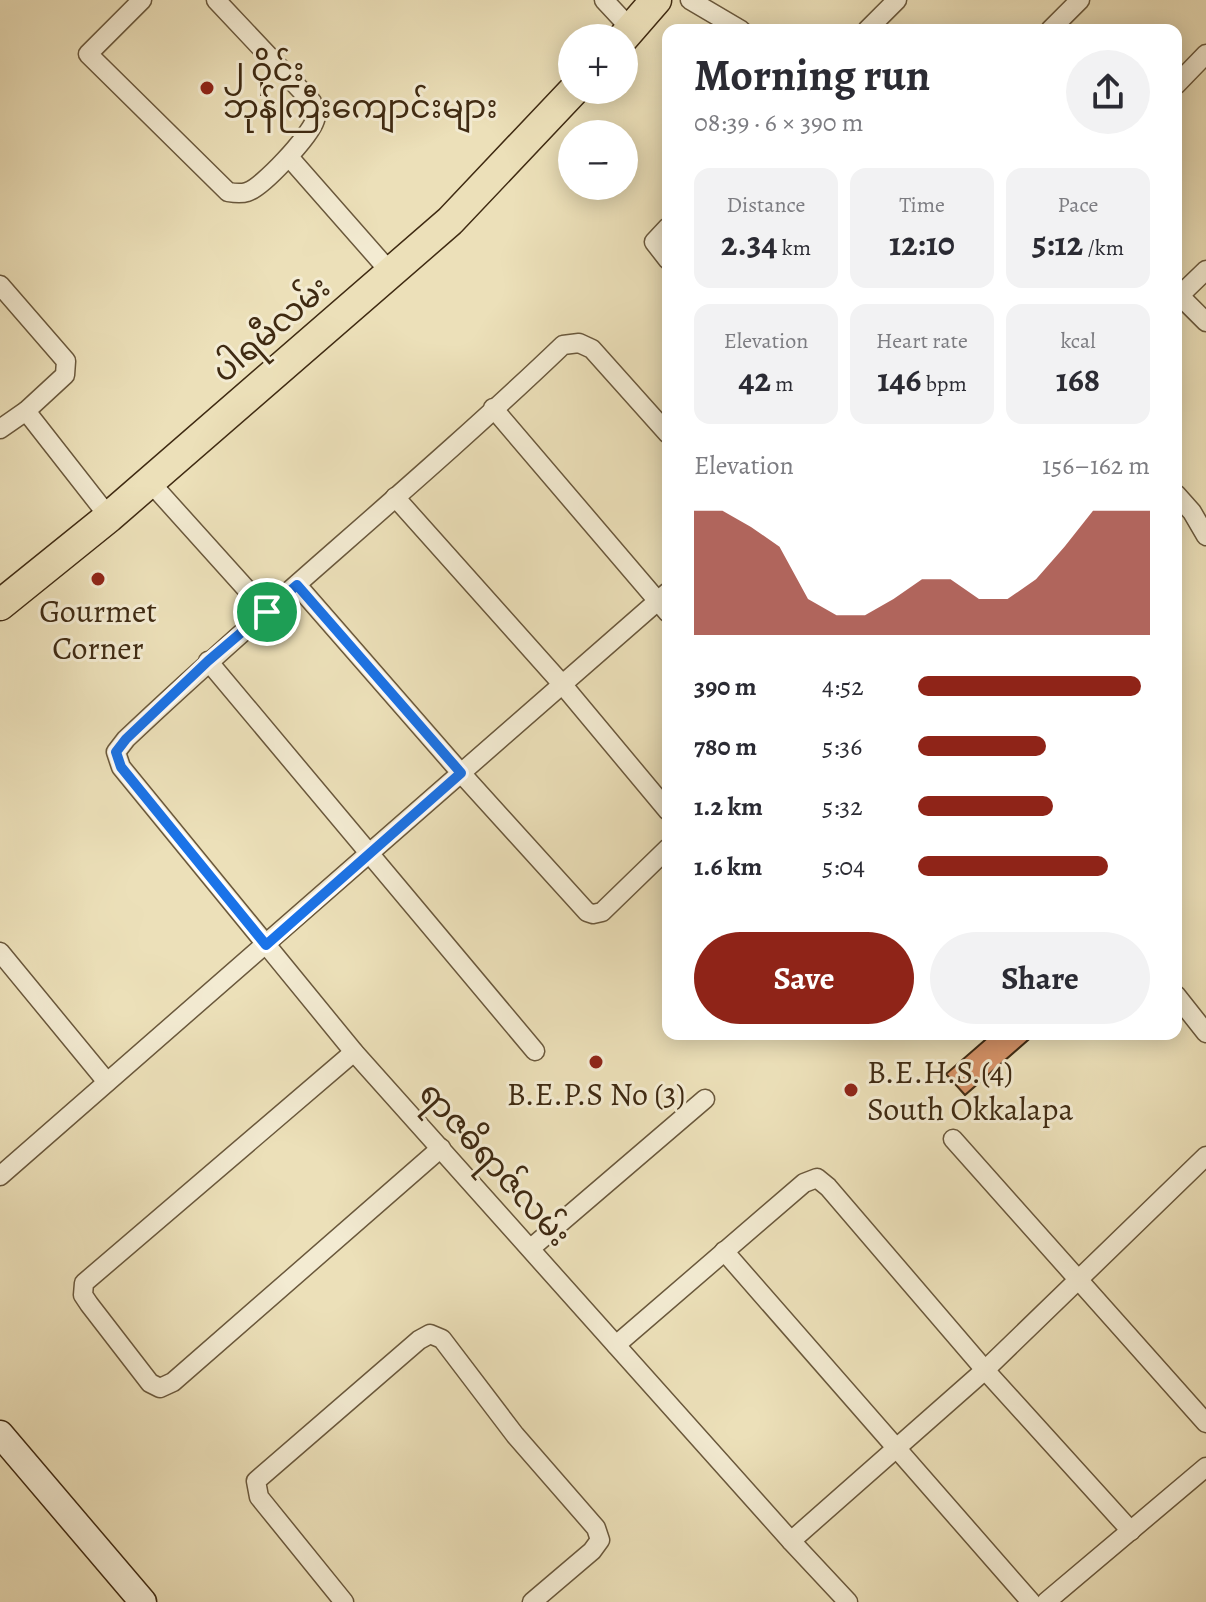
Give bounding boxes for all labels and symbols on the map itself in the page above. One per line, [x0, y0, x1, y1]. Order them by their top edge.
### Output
place label: ၂ ဝိုင်း ဘုန်ကြီးကျောင်းများ [223, 47, 497, 133]
marker: ၂ ဝိုင်း ဘုန်ကြီးကျောင်းများ [198, 79, 216, 97]
street label: ပါရမီလမ်း [202, 265, 342, 395]
marker: Gourmet Corner [89, 570, 107, 588]
pin [233, 578, 301, 646]
place label: Gourmet Corner [39, 589, 157, 670]
place label: B.E.H.S.(4) South Okkalapa [867, 1050, 1073, 1131]
marker: B.E.P.S No (3) [587, 1053, 605, 1071]
street label: ရာဇဓိရာဇ်လမ်း [406, 1072, 581, 1258]
place label: B.E.P.S No (3) [507, 1072, 685, 1116]
marker: B.E.H.S.(4) South Okkalapa [842, 1081, 860, 1099]

